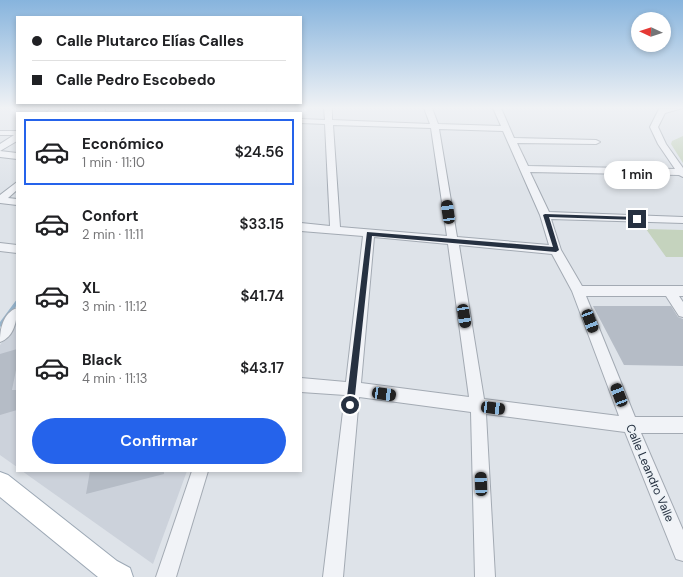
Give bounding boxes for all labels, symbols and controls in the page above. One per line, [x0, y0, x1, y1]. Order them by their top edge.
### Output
north arrow [631, 12, 671, 52]
map controls [631, 12, 671, 52]
text: Calle Plutarco Elías Calles [56, 31, 244, 51]
text: Calle Pedro Escobedo [56, 70, 216, 90]
icon: car [34, 134, 70, 170]
text: Económico [82, 134, 164, 154]
text: $24.56 [235, 142, 284, 162]
text: 1 min · 11:10 [82, 154, 145, 171]
callout: 1 min [604, 161, 670, 189]
text: 1 min [621, 166, 653, 183]
car [440, 199, 456, 225]
icon: car [34, 206, 70, 242]
text: Confort [82, 206, 139, 226]
route end [628, 210, 646, 228]
text: $33.15 [239, 214, 284, 234]
text: 2 min · 11:11 [82, 226, 143, 243]
icon: car [34, 278, 70, 314]
text: XL [82, 278, 100, 298]
text: $41.74 [240, 286, 284, 306]
text: 3 min · 11:12 [82, 298, 147, 315]
car [456, 303, 472, 329]
car [580, 308, 600, 334]
icon: car [34, 350, 70, 386]
text: Black [82, 350, 122, 370]
text: $43.17 [240, 358, 284, 378]
text: 4 min · 11:13 [82, 370, 147, 387]
car [609, 382, 629, 408]
car [371, 386, 397, 402]
route start [341, 396, 359, 414]
car [480, 401, 506, 415]
button: Confirmar [32, 418, 286, 464]
street label: Calle Leandro Valle [622, 422, 678, 525]
car [475, 472, 487, 496]

